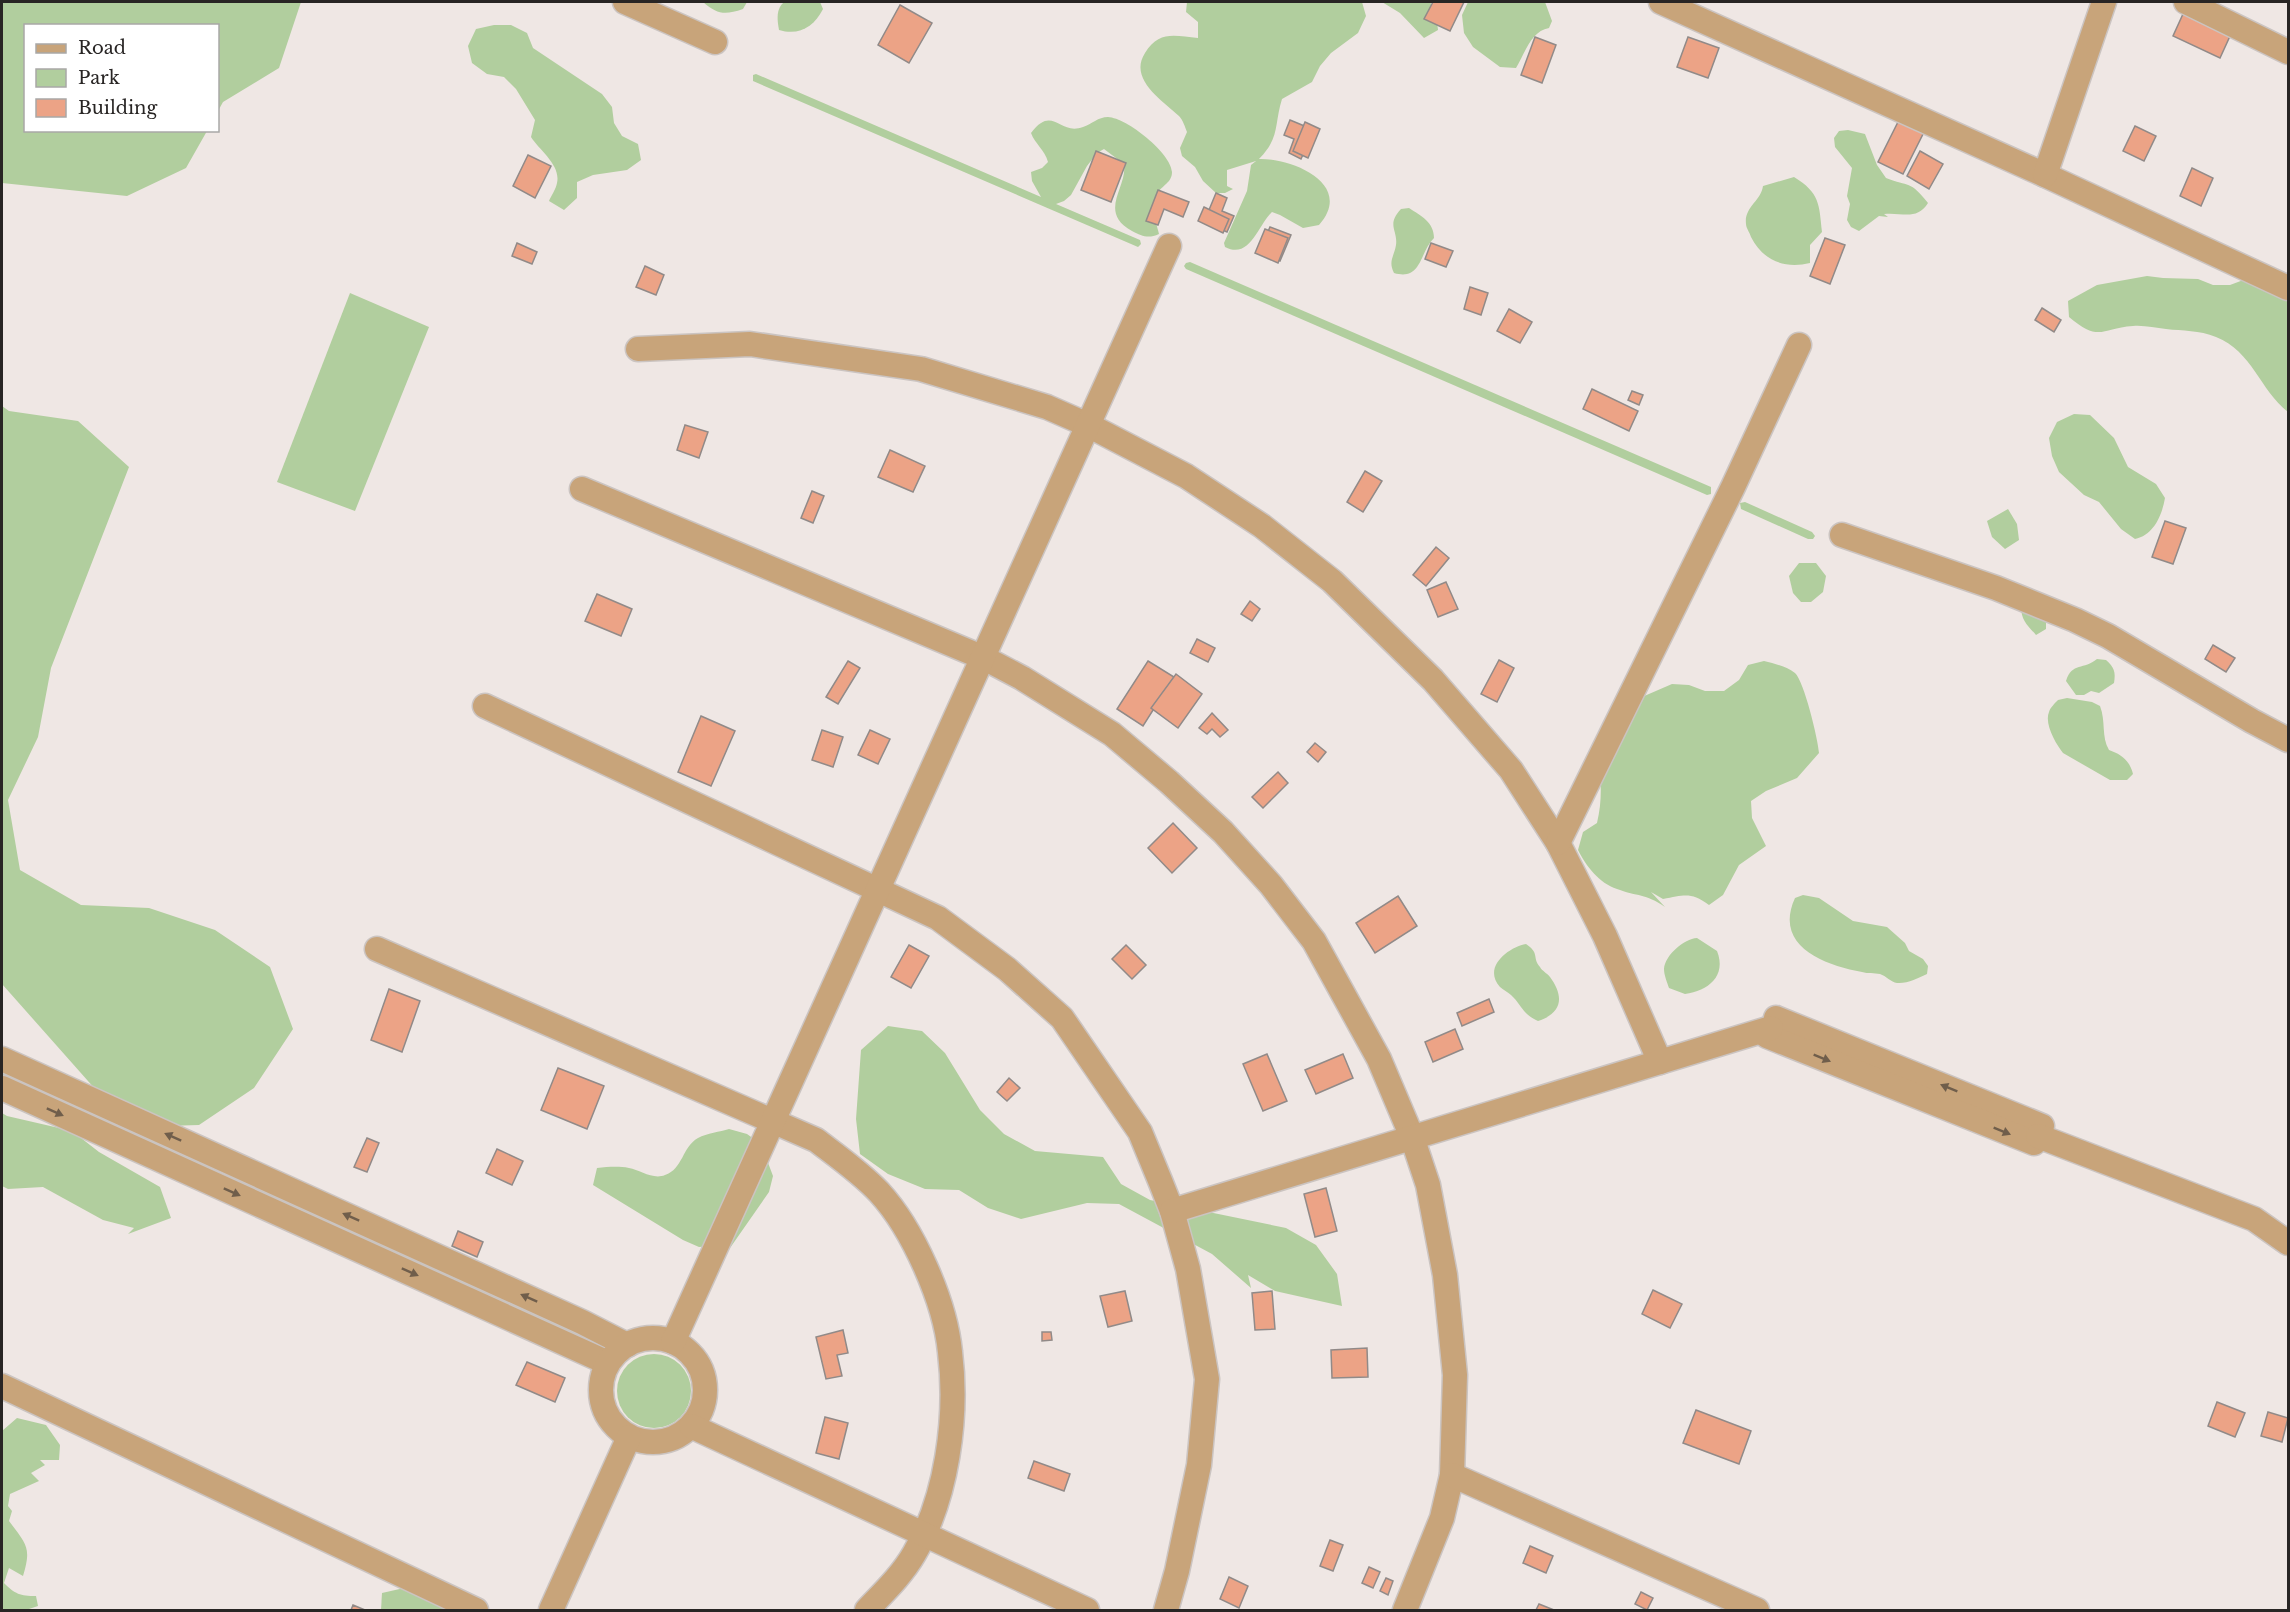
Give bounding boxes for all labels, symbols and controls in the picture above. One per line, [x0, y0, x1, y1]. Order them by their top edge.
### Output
legend [24, 24, 219, 132]
text: Road [78, 37, 126, 59]
text: Park [78, 67, 120, 89]
text: Building [78, 97, 157, 119]
one-way arrow [1813, 1053, 1831, 1063]
one-way arrow [1940, 1083, 1958, 1092]
one-way arrow [46, 1107, 63, 1116]
one-way arrow [1994, 1126, 2012, 1136]
one-way arrow [164, 1132, 182, 1142]
one-way arrow [224, 1187, 242, 1197]
one-way arrow [343, 1213, 360, 1222]
one-way arrow [402, 1268, 419, 1277]
one-way arrow [520, 1293, 537, 1302]

